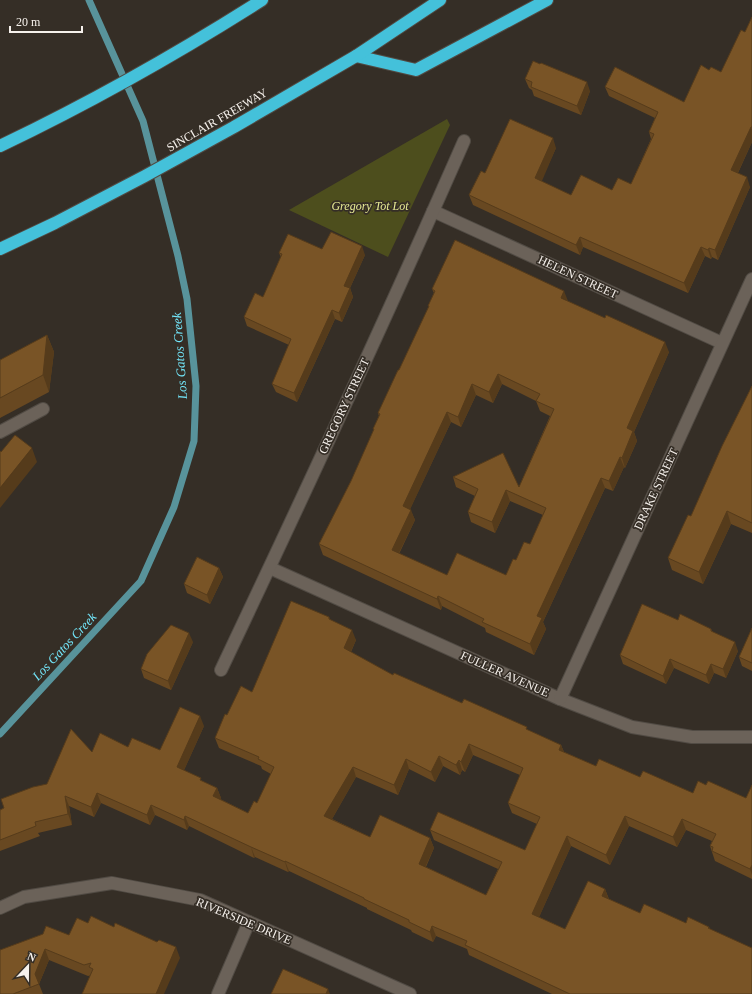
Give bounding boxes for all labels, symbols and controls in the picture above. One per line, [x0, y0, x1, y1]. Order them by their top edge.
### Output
scale bar [10, 8, 82, 34]
text: 20 m [16, 15, 41, 29]
street label: SINCLAIR FREEWAY [164, 85, 270, 155]
park label: Gregory Tot Lot [331, 199, 409, 213]
street label: HELEN STREET [536, 252, 621, 302]
water label: Los Gatos Creek [169, 312, 190, 401]
street label: GREGORY STREET [316, 355, 373, 456]
street label: DRAKE STREET [631, 445, 681, 532]
water label: Los Gatos Creek [29, 609, 100, 684]
street label: FULLER AVENUE [459, 648, 551, 700]
street label: RIVERSIDE DRIVE [194, 895, 294, 947]
north arrow [8, 946, 48, 986]
text: N [26, 950, 38, 964]

